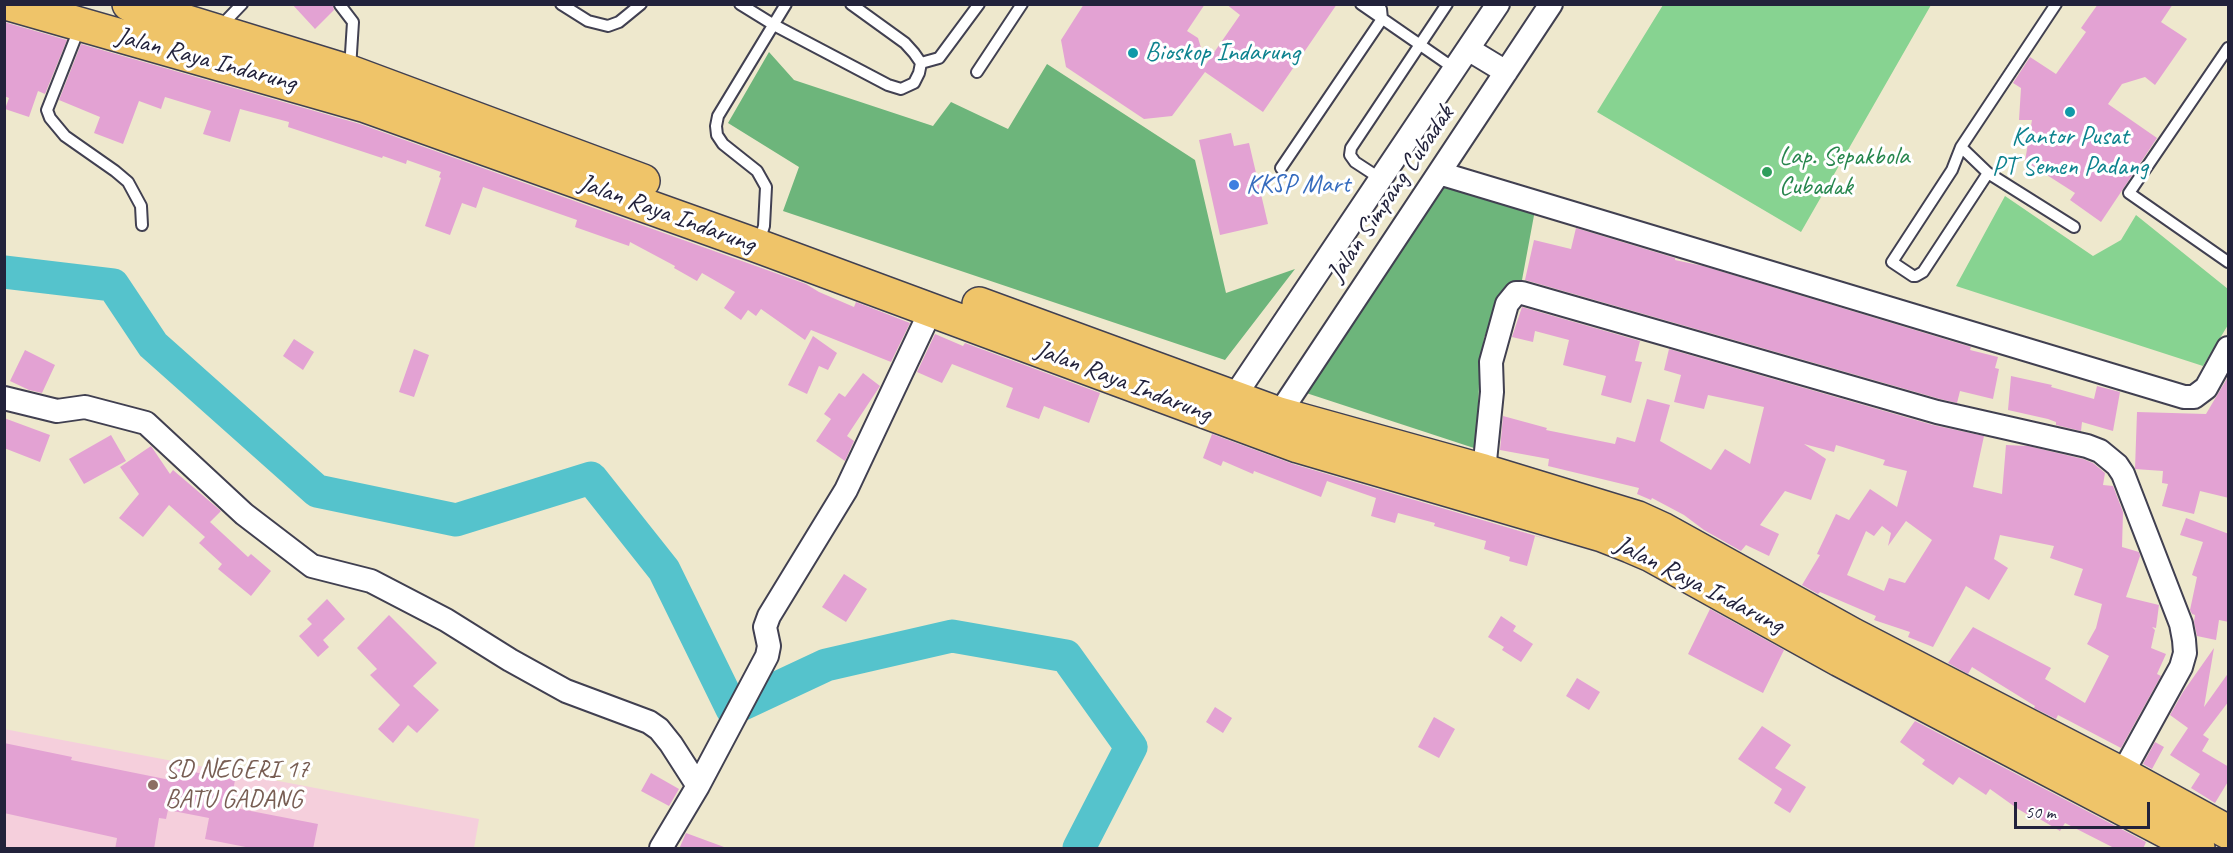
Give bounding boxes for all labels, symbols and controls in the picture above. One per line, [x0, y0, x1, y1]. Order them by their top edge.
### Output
street label: Jalan Raya Indarung [112, 21, 300, 99]
place label: Bioskop Indarung [1145, 37, 1300, 69]
marker: Bioskop Indarung [1126, 46, 1140, 60]
street label: Jalan Simpang Cubadak [1321, 100, 1461, 288]
marker: Kantor Pusat PT Semen Padang [2063, 105, 2077, 119]
place label: Kantor Pusat PT Semen Padang [1992, 121, 2148, 182]
place label: Lap. Sepakbola Cubadak [1779, 141, 1909, 202]
marker: Lap. Sepakbola Cubadak [1760, 165, 1774, 179]
street label: Jalan Raya Indarung [575, 168, 759, 260]
place label: KKSP Mart [1246, 169, 1350, 201]
marker: KKSP Mart [1227, 178, 1241, 192]
street label: Jalan Raya Indarung [1031, 334, 1215, 430]
street label: Jalan Raya Indarung [1609, 529, 1789, 641]
place label: SD NEGERI 17 BATU GADANG [165, 754, 309, 816]
marker: SD NEGERI 17 BATU GADANG [146, 778, 160, 792]
scale bar [2017, 790, 2154, 828]
text: 50 m [2025, 801, 2056, 823]

